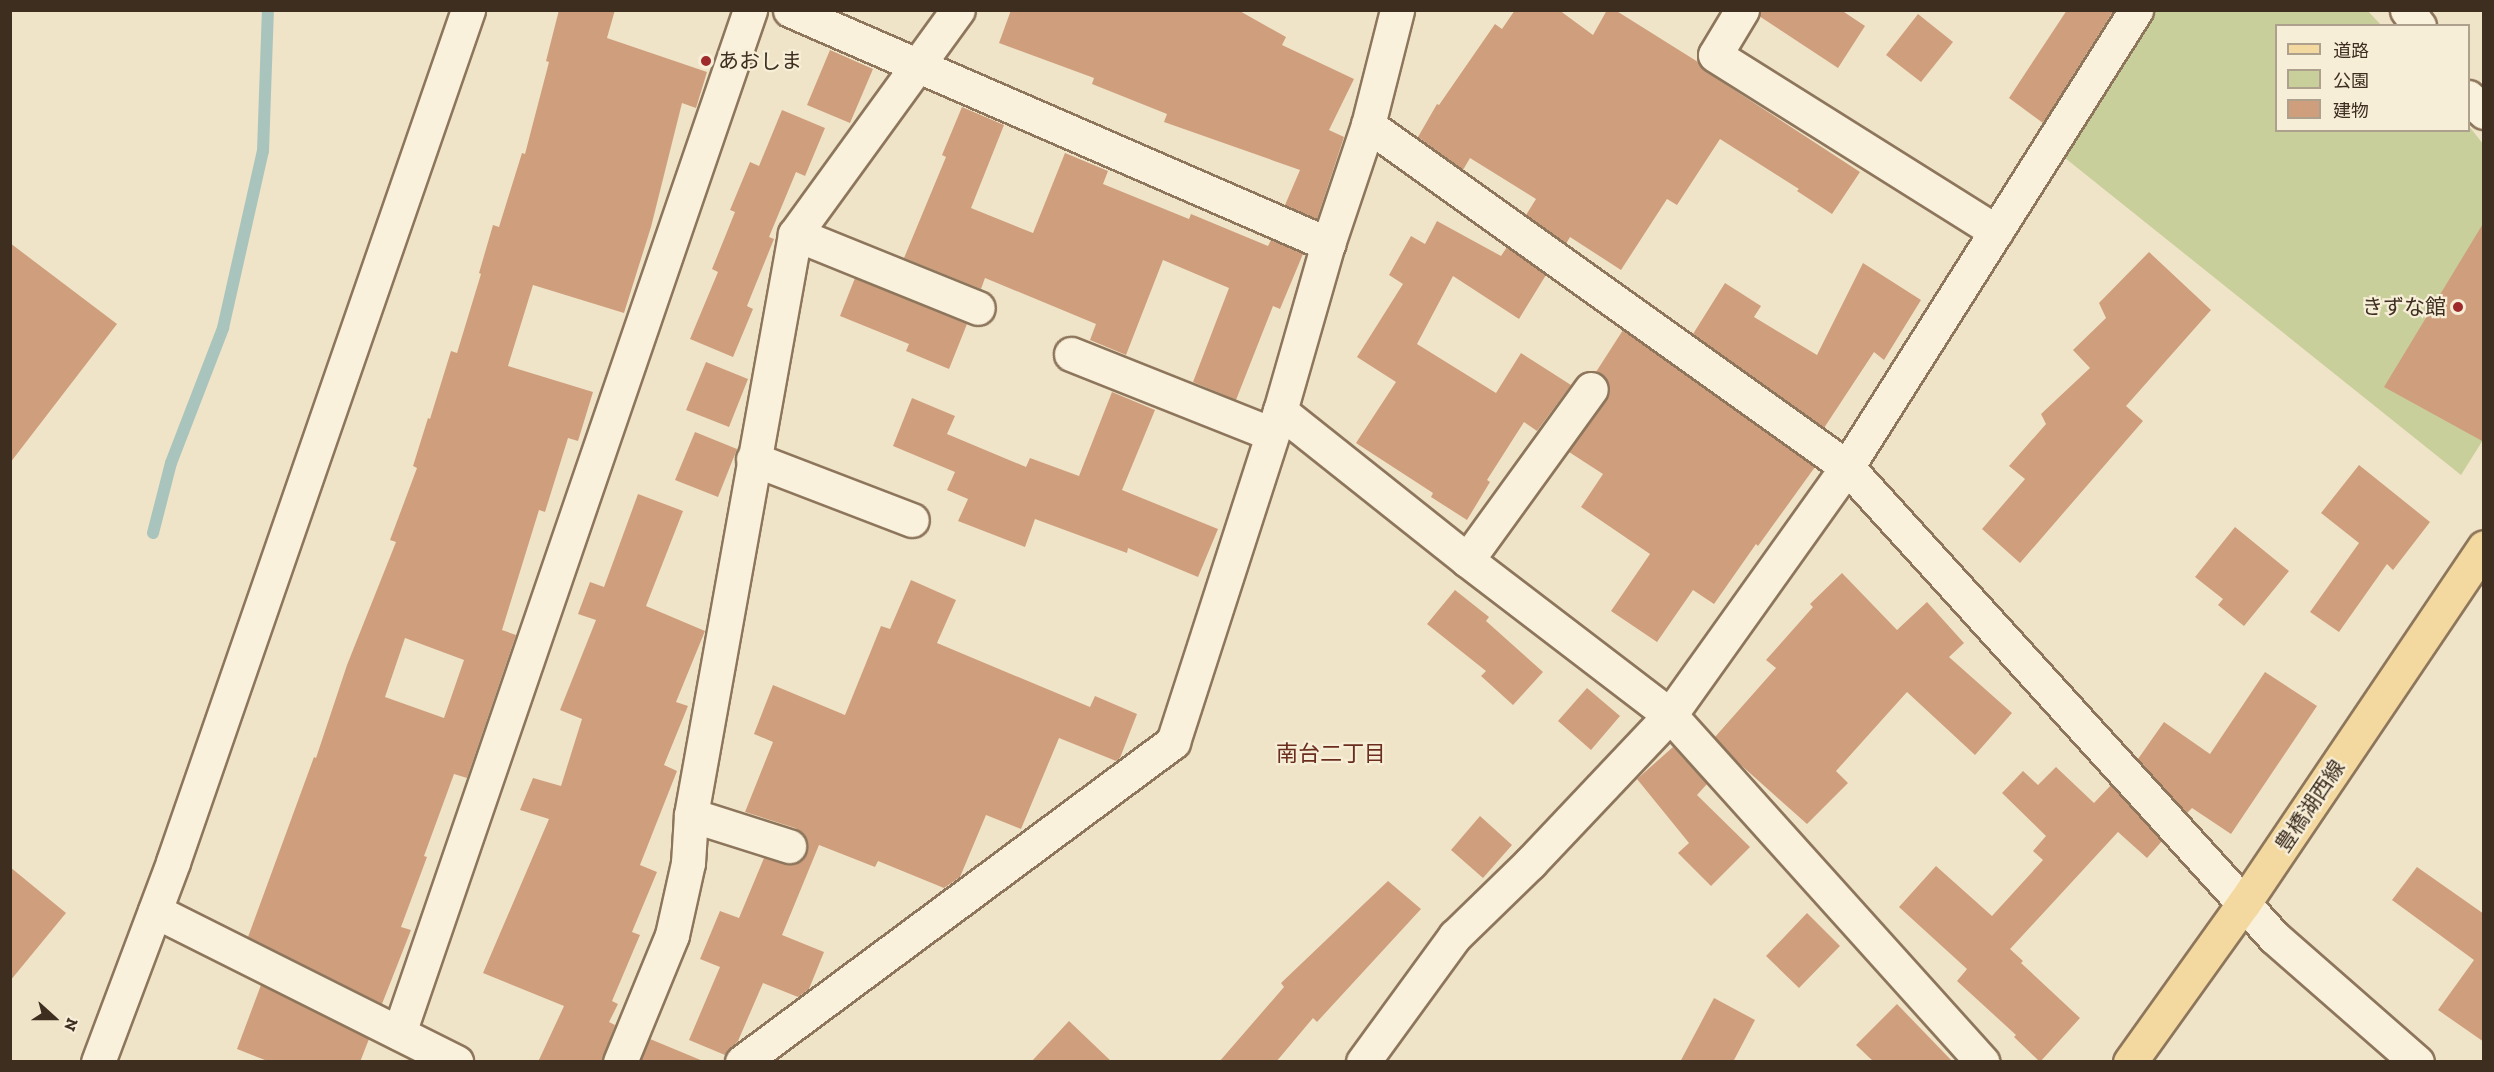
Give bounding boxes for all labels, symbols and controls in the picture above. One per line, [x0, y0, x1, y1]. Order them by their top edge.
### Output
legend [2275, 24, 2470, 132]
text: 道路 [2333, 40, 2369, 62]
place label: あおしま [718, 48, 802, 74]
marker: あおしま [699, 54, 713, 68]
text: 公園 [2333, 70, 2369, 92]
text: 建物 [2333, 100, 2369, 122]
place label: きずな館 [2362, 294, 2446, 320]
marker: きずな館 [2451, 300, 2465, 314]
district label: 南台二丁目 [1276, 741, 1386, 767]
street label: 豊橋湖西線 [2270, 755, 2350, 857]
north arrow [24, 988, 84, 1048]
text: N [60, 1016, 82, 1034]

